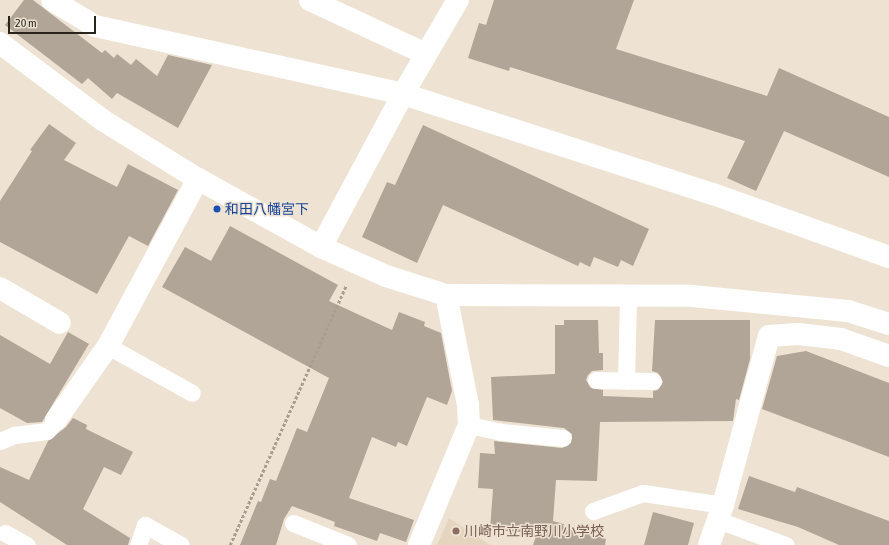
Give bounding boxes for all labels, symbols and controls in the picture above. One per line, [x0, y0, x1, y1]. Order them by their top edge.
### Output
scale bar [10, 8, 98, 34]
text: 20 m [15, 16, 37, 30]
place label: 和田八幡宮下 [225, 201, 309, 217]
marker: 和田八幡宮下 [212, 204, 222, 214]
place label: 川崎市立南野川小学校 [464, 523, 604, 539]
marker: 川崎市立南野川小学校 [451, 526, 461, 536]

